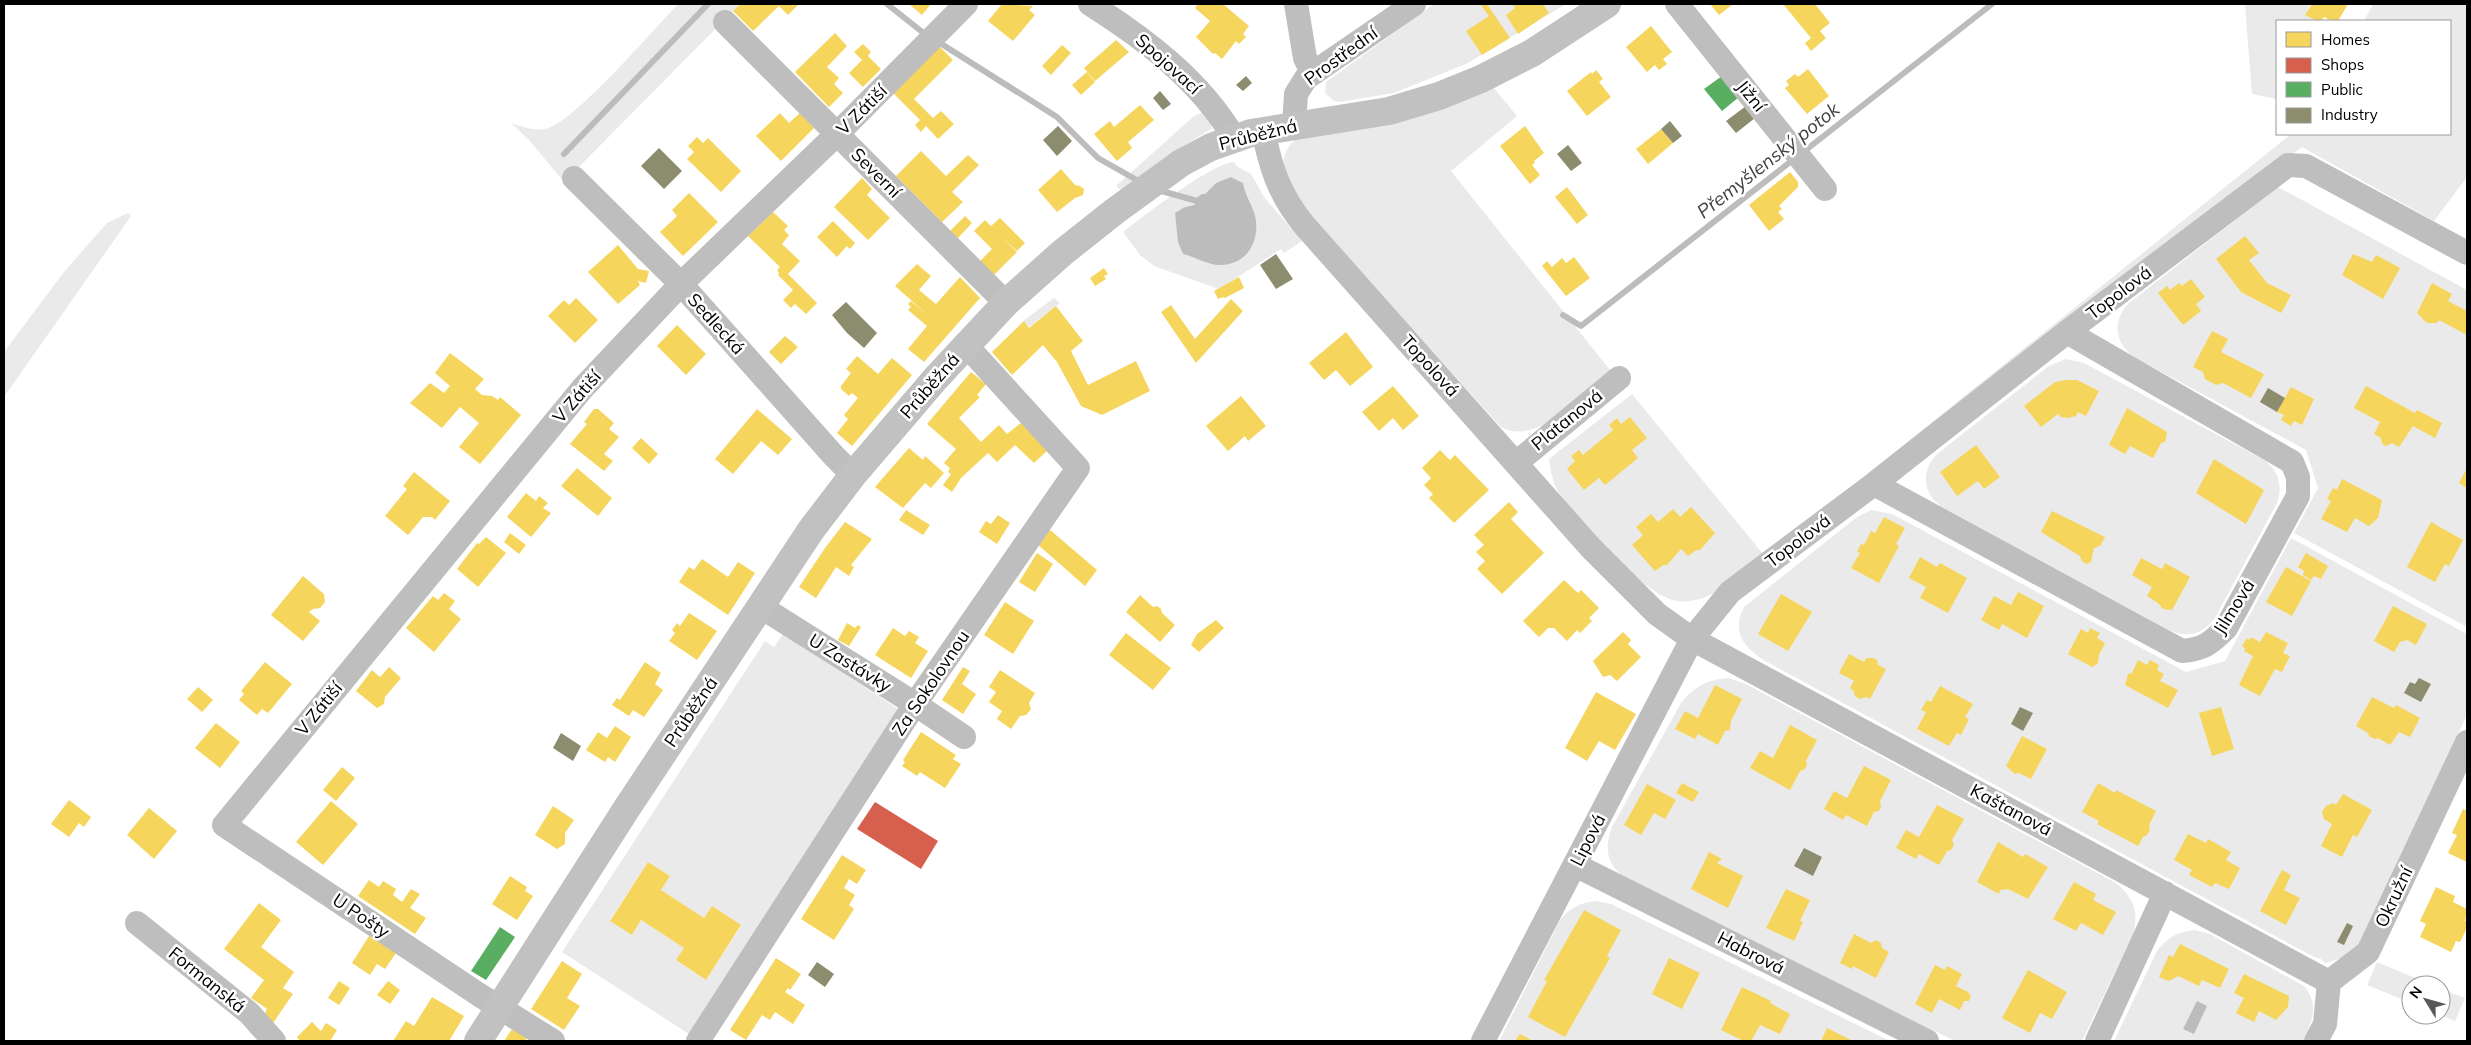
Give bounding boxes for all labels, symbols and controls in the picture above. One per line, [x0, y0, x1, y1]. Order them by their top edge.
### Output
street label: Prostřední [1299, 20, 1383, 90]
legend [2276, 20, 2451, 135]
street label: Spojovací [1131, 28, 1207, 100]
text: Homes [2321, 30, 2370, 49]
text: Shops [2321, 55, 2364, 74]
street label: Jižní [1732, 75, 1772, 118]
street label: V Zátiší [831, 78, 893, 140]
text: Public [2321, 80, 2363, 99]
water label: Přemyšlenský potok [1692, 96, 1845, 223]
text: Industry [2321, 105, 2378, 124]
street label: Průběžná [1216, 114, 1299, 155]
street label: Severní [846, 143, 907, 204]
street label: Topolová [2082, 261, 2156, 325]
street label: Sedlecká [683, 288, 750, 359]
street label: Topolová [1397, 330, 1464, 401]
street label: Průběžná [895, 348, 964, 423]
street label: V Zátiší [547, 364, 607, 428]
street label: Platanová [1526, 384, 1607, 455]
street label: Topolová [1761, 509, 1835, 573]
street label: Jilmová [2208, 575, 2259, 639]
street label: Za Sokolovnou [887, 626, 974, 740]
street label: U Zastávky [805, 628, 896, 697]
street label: Průběžná [659, 672, 722, 751]
street label: V Zátiší [290, 676, 348, 740]
street label: Kaštanová [1966, 778, 2056, 841]
street label: Lipová [1565, 810, 1610, 870]
street label: Okružní [2370, 861, 2418, 931]
street label: U Pošty [328, 888, 395, 943]
street label: Habrová [1714, 926, 1789, 979]
street label: Formanská [164, 941, 251, 1018]
north arrow [2401, 975, 2451, 1025]
text: N [2405, 983, 2426, 1002]

